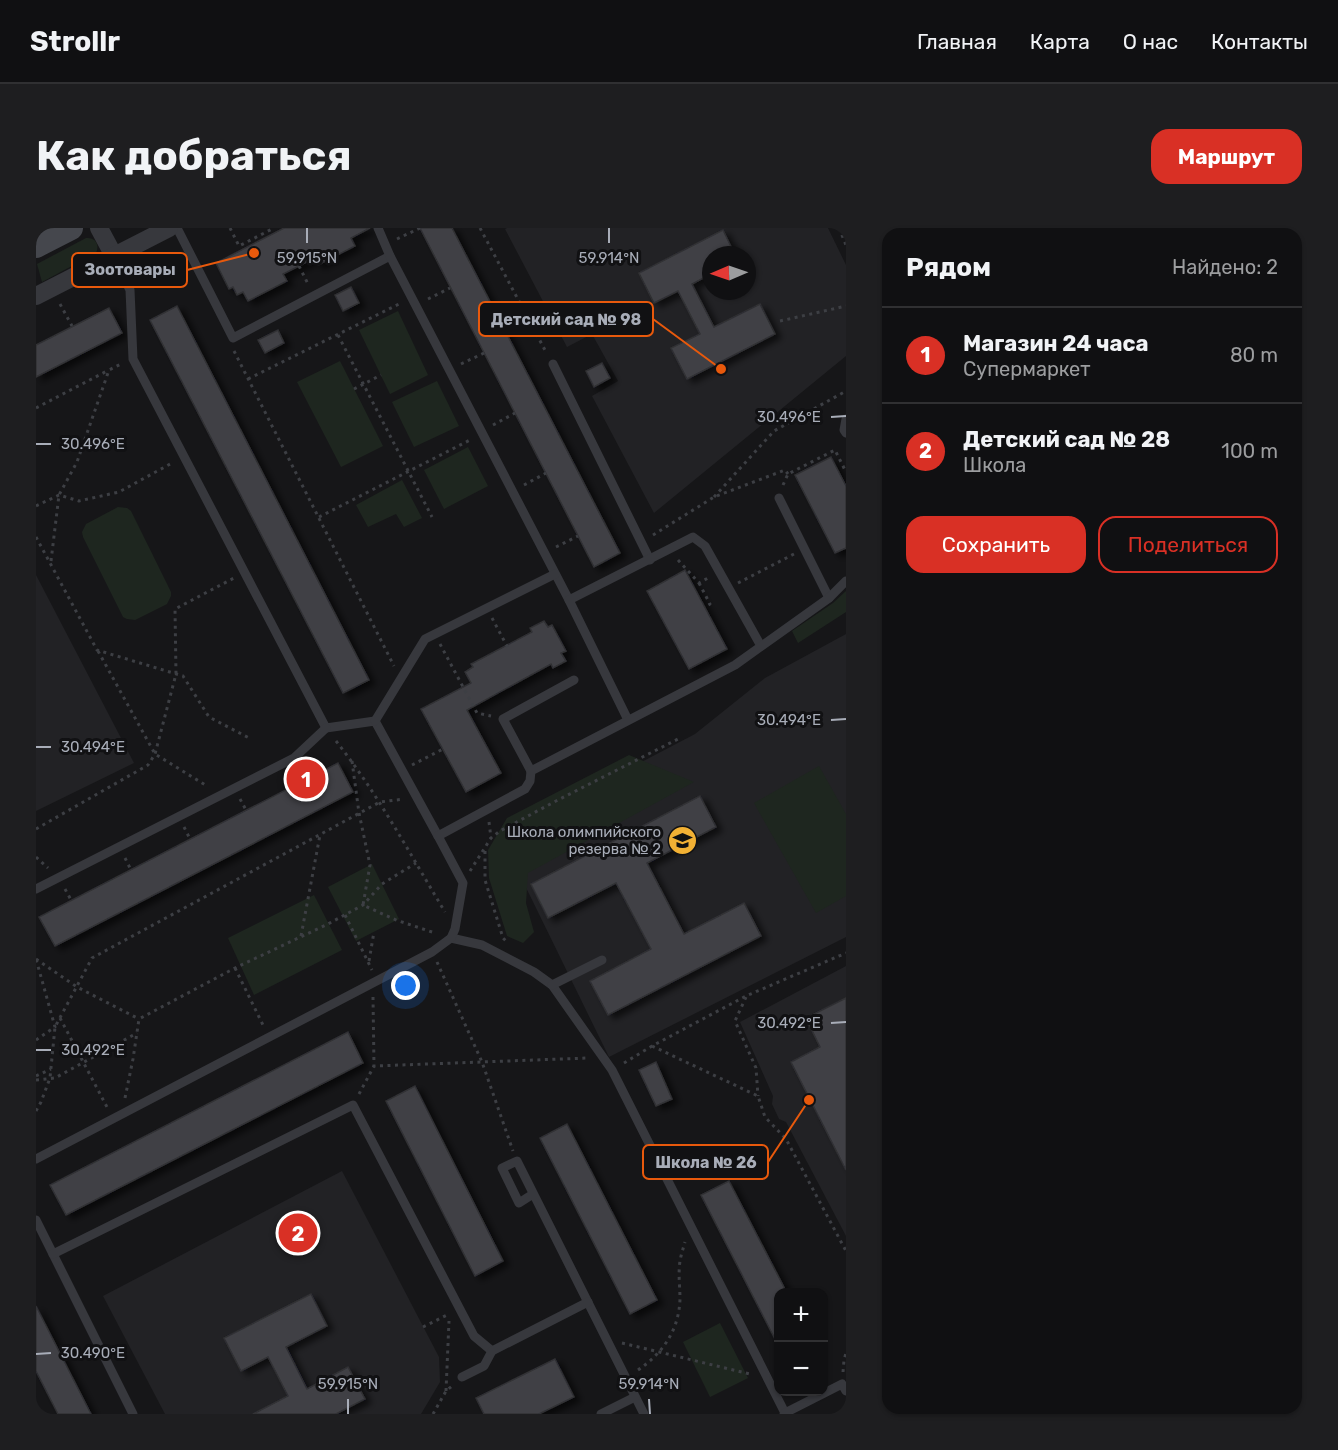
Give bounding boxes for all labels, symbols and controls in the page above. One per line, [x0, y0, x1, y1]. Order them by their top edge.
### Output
text: Strollr [30, 25, 120, 58]
text: Главная [917, 29, 997, 54]
text: Карта [1030, 29, 1090, 54]
text: О нас [1123, 29, 1178, 54]
text: Контакты [1211, 29, 1308, 54]
button: Маршрут [1151, 129, 1302, 184]
text: Как добраться [36, 131, 352, 181]
north arrow [702, 246, 756, 300]
text: 59.915°N [277, 249, 337, 267]
text: 59.914°N [579, 249, 639, 267]
text: Рядом [906, 252, 991, 283]
callout: Зоотовары [72, 253, 187, 287]
text: Найдено: 2 [1172, 255, 1278, 279]
text: Зоотовары [84, 260, 176, 279]
callout: Детский сад № 98 [479, 302, 653, 336]
text: Детский сад № 98 [491, 310, 641, 329]
text: Магазин 24 часа [963, 330, 1148, 357]
text: 1 [921, 343, 930, 367]
text: 80 m [1230, 343, 1278, 367]
text: Супермаркет [963, 357, 1091, 381]
text: 30.496°E [757, 408, 821, 426]
text: Детский сад № 28 [963, 426, 1170, 453]
text: 30.496°E [61, 435, 125, 453]
text: 2 [919, 439, 932, 463]
text: 100 m [1221, 439, 1278, 463]
text: Школа [963, 453, 1026, 477]
button: Сохранить [906, 516, 1086, 573]
button: Поделиться [1098, 516, 1278, 573]
text: 30.494°E [757, 711, 821, 729]
text: 30.494°E [61, 738, 125, 756]
pin: 1 [286, 756, 326, 802]
place label: Школа олимпийского резерва № 2 [507, 823, 661, 858]
school or university icon: Школа олимпийского резерва № 2 [666, 825, 698, 857]
your location [391, 971, 420, 1000]
text: 30.492°E [757, 1014, 821, 1032]
text: 30.492°E [61, 1041, 125, 1059]
callout: Школа № 26 [643, 1145, 768, 1179]
text: Школа № 26 [655, 1153, 757, 1172]
pin: 2 [278, 1210, 318, 1256]
map controls [774, 1288, 828, 1396]
button: + [774, 1288, 828, 1342]
button: − [774, 1342, 828, 1396]
text: 30.490°E [61, 1344, 125, 1362]
text: 59.915°N [318, 1375, 378, 1393]
text: 59.914°N [619, 1375, 679, 1393]

